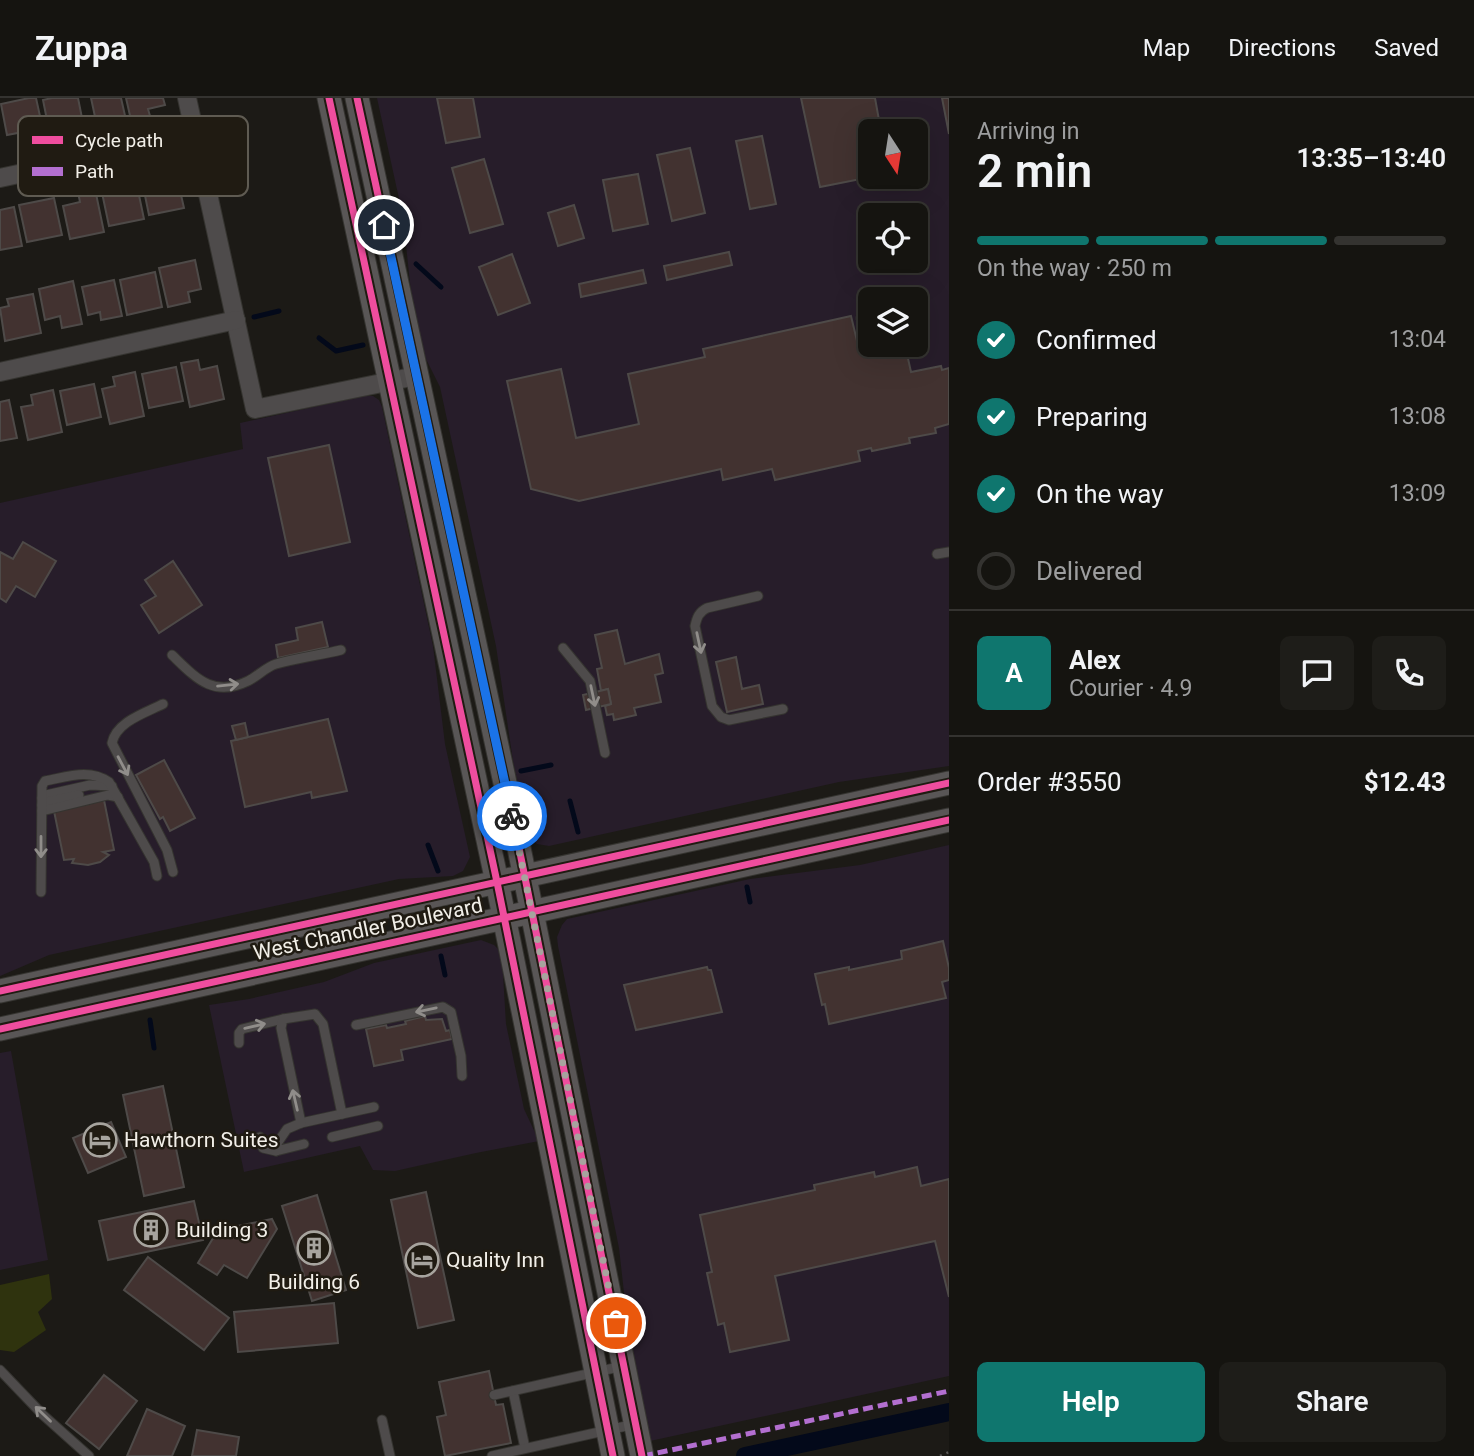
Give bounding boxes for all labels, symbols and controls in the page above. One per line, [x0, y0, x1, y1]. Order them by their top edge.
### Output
text: Zuppa [35, 29, 128, 68]
text: Map [1143, 34, 1190, 62]
text: Directions [1228, 34, 1336, 62]
text: Saved [1374, 34, 1439, 62]
legend [18, 116, 248, 196]
text: Arriving in [977, 118, 1080, 145]
north arrow [858, 119, 928, 189]
map controls [858, 119, 928, 357]
text: Cycle path [75, 129, 163, 152]
text: 13:35–13:40 [1296, 143, 1446, 173]
text: 2 min [977, 144, 1092, 198]
text: Path [75, 160, 114, 183]
pin [354, 195, 414, 255]
button: locate [858, 203, 928, 273]
icon: home [365, 206, 403, 244]
text: On the way · 250 m [977, 255, 1172, 282]
button: layers [858, 287, 928, 357]
icon: check [977, 321, 1015, 359]
text: Confirmed [1036, 325, 1157, 355]
text: 13:04 [1389, 326, 1446, 353]
icon: check [977, 398, 1015, 436]
text: Preparing [1036, 402, 1148, 432]
text: 13:08 [1389, 403, 1446, 430]
icon: check [977, 475, 1015, 513]
text: On the way [1036, 479, 1164, 509]
text: 13:09 [1389, 480, 1446, 507]
text: Delivered [1036, 556, 1143, 586]
one-way arrow [692, 631, 706, 654]
button: chat [1280, 636, 1354, 710]
button: phone [1372, 636, 1446, 710]
text: Alex [1069, 645, 1121, 675]
text: A [1005, 658, 1023, 688]
text: Courier · 4.9 [1069, 675, 1192, 702]
one-way arrow [216, 679, 239, 692]
one-way arrow [587, 684, 600, 707]
one-way arrow [117, 755, 131, 776]
text: Order #3550 [977, 767, 1122, 797]
text: $12.43 [1364, 767, 1446, 797]
courier [477, 781, 547, 851]
icon: bike [493, 797, 531, 835]
one-way arrow [34, 835, 48, 858]
street label: West Chandler Boulevard [251, 893, 485, 965]
one-way arrow [415, 1004, 438, 1018]
one-way arrow [243, 1019, 266, 1032]
one-way arrow [288, 1089, 302, 1112]
hotel icon: Hawthorn Suites [81, 1121, 119, 1159]
place label: Hawthorn Suites [124, 1128, 279, 1152]
building icon: Building 3 [132, 1211, 170, 1249]
place label: Building 3 [176, 1218, 268, 1242]
building icon: Building 6 [295, 1229, 333, 1267]
hotel icon: Quality Inn [403, 1241, 441, 1279]
place label: Quality Inn [446, 1248, 545, 1272]
place label: Building 6 [268, 1270, 360, 1294]
pin [586, 1293, 646, 1353]
icon: bag [597, 1304, 635, 1342]
button: Help [977, 1362, 1205, 1442]
button: Share [1219, 1362, 1446, 1442]
one-way arrow [35, 1406, 52, 1423]

